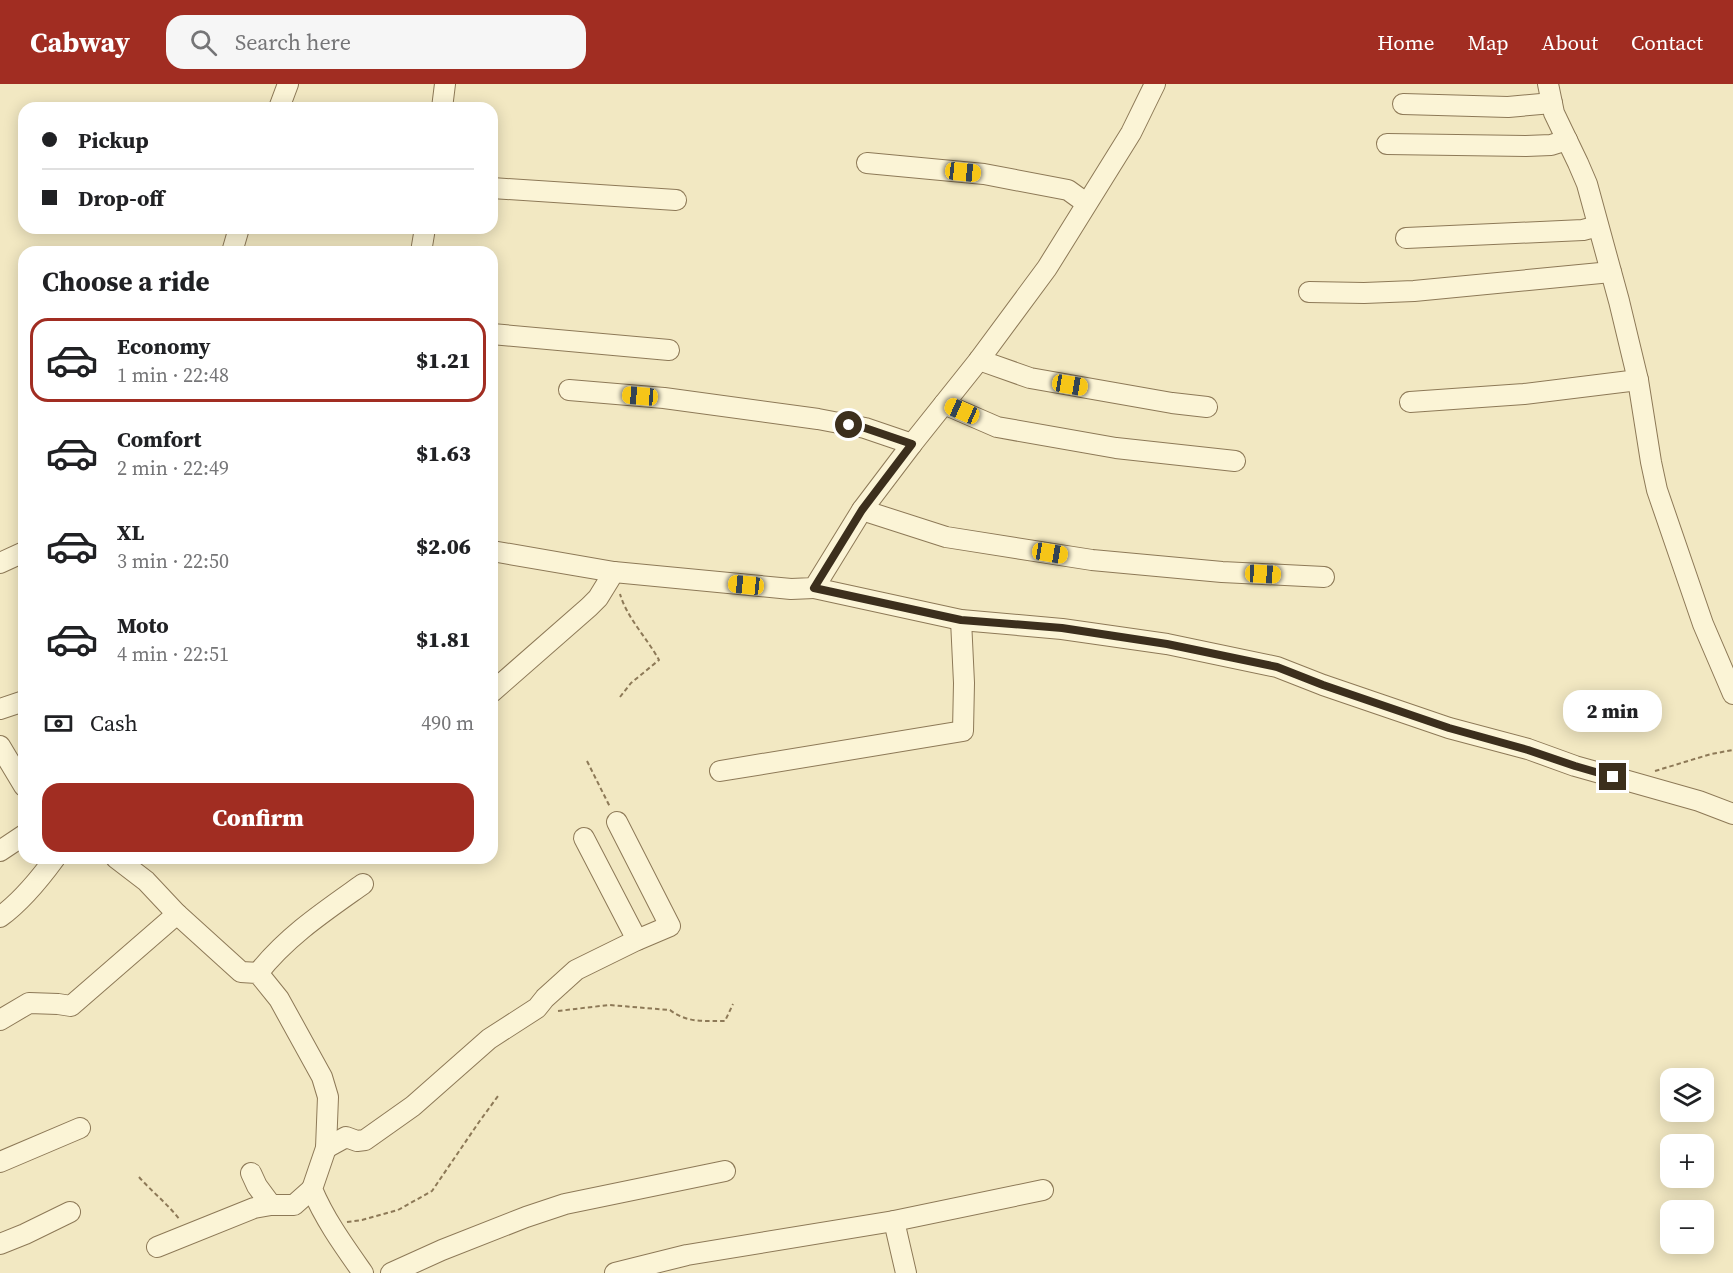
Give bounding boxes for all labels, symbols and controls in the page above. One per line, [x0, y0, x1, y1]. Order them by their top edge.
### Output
search box [166, 15, 586, 69]
text: Cabway [30, 23, 130, 61]
icon: search [187, 26, 220, 59]
text: Search here [235, 27, 351, 57]
text: Home [1377, 28, 1435, 57]
text: Map [1468, 28, 1509, 57]
text: About [1542, 28, 1598, 57]
text: Contact [1631, 28, 1703, 57]
text: Pickup [78, 125, 149, 155]
car [944, 161, 982, 183]
text: Drop-off [78, 183, 164, 213]
text: Choose a ride [42, 263, 210, 300]
text: Economy [117, 331, 211, 361]
icon: car [45, 333, 99, 387]
text: $1.21 [416, 345, 471, 375]
text: 1 min · 22:48 [117, 361, 229, 389]
car [1051, 373, 1089, 397]
car [621, 385, 659, 407]
car [942, 395, 982, 427]
route start [835, 411, 862, 438]
text: Comfort [117, 424, 201, 454]
icon: car [45, 426, 99, 480]
text: $1.63 [416, 438, 471, 468]
text: 2 min · 22:49 [117, 454, 229, 482]
text: XL [117, 517, 144, 547]
icon: car [45, 519, 99, 573]
text: $2.06 [416, 531, 471, 561]
car [1031, 541, 1069, 565]
text: 3 min · 22:50 [117, 547, 229, 575]
car [1245, 564, 1281, 584]
car [727, 574, 765, 596]
text: Moto [117, 610, 169, 640]
icon: car [45, 612, 99, 666]
text: $1.81 [416, 624, 471, 654]
text: 4 min · 22:51 [117, 640, 229, 668]
callout: 2 min [1564, 690, 1662, 732]
text: 2 min [1586, 697, 1639, 725]
icon: cash [42, 707, 75, 740]
text: Cash [90, 708, 138, 738]
text: 490 m [421, 709, 474, 737]
route end [1599, 763, 1626, 790]
button: Confirm [42, 783, 474, 852]
map controls [1660, 1068, 1714, 1254]
button: layers [1660, 1068, 1714, 1122]
button: + [1660, 1134, 1714, 1188]
button: − [1660, 1200, 1714, 1254]

